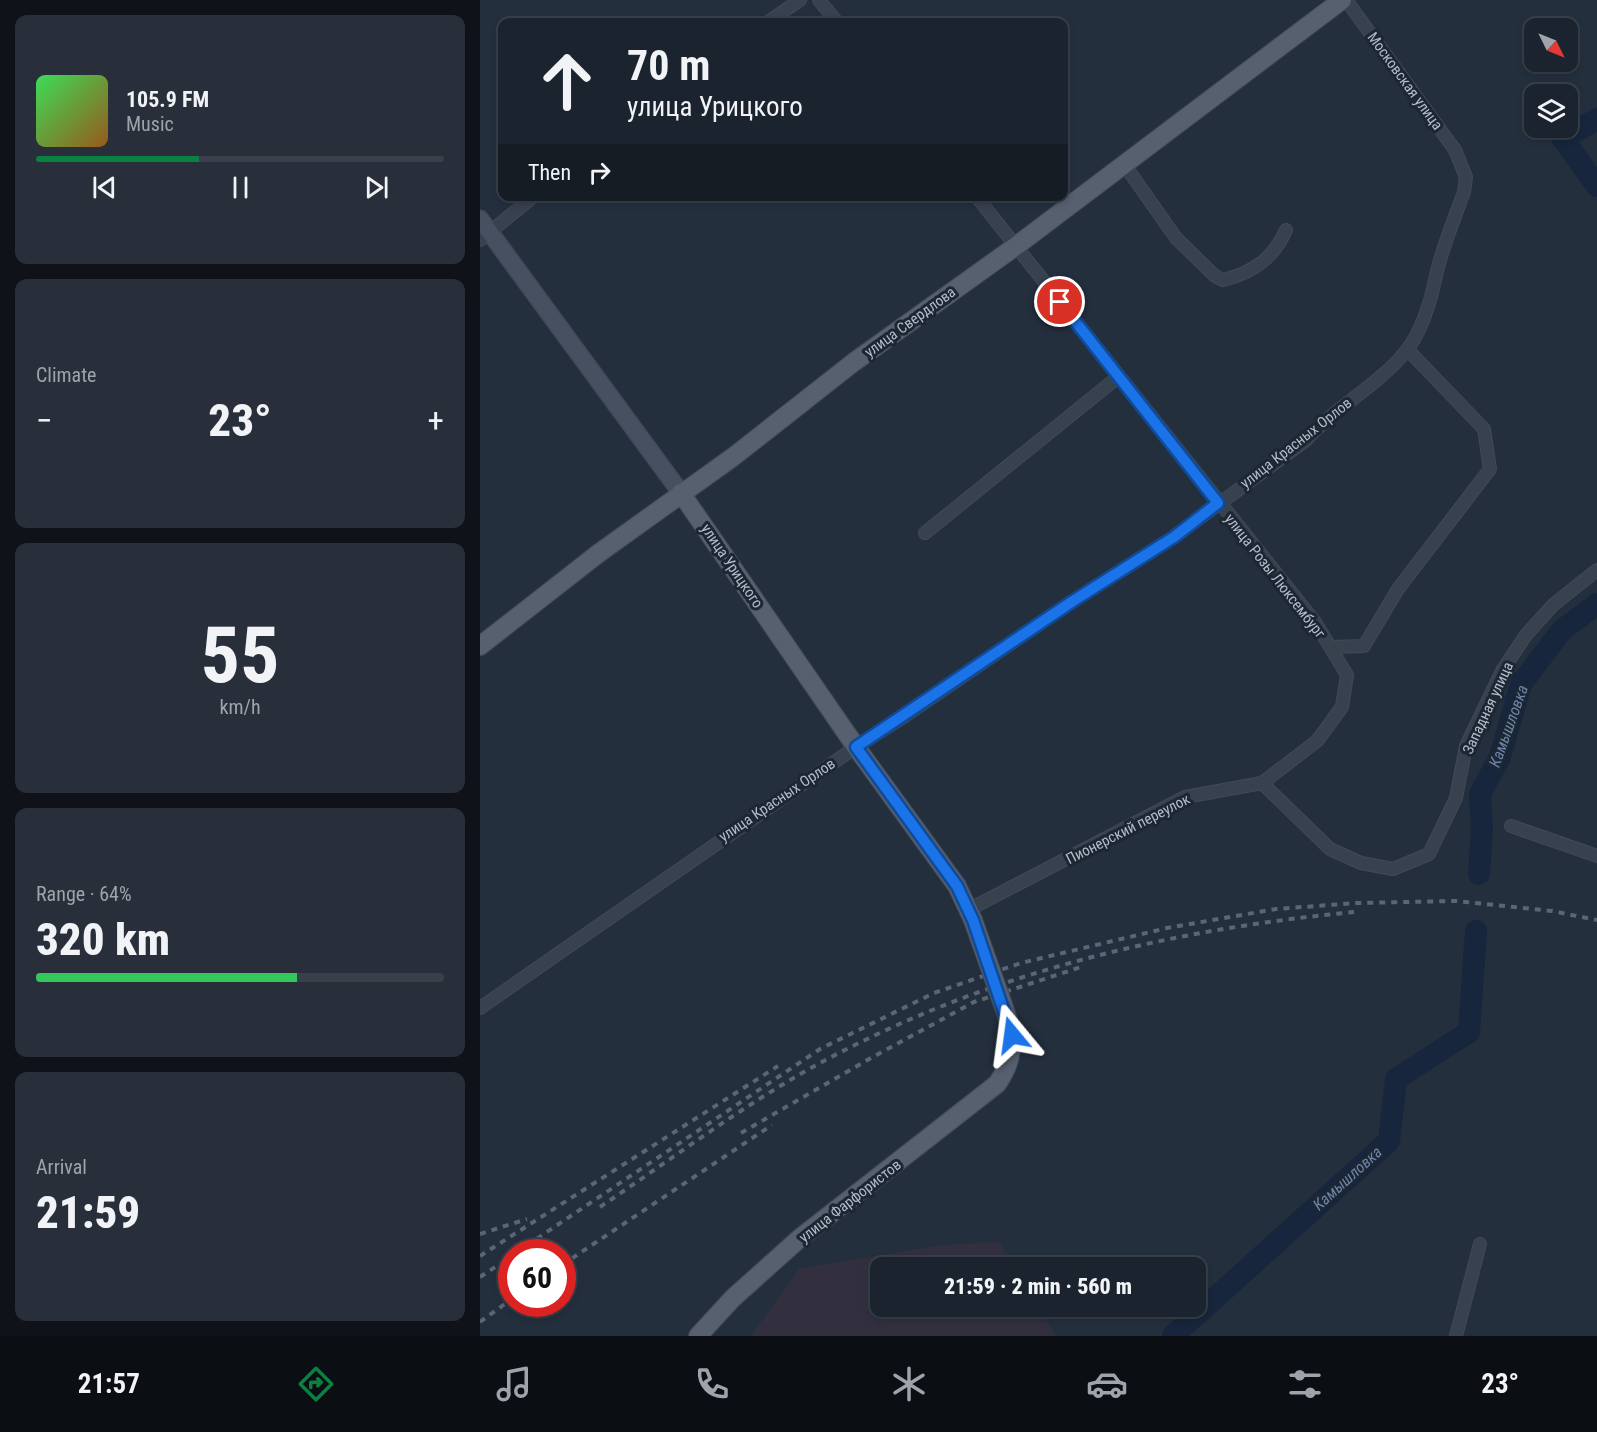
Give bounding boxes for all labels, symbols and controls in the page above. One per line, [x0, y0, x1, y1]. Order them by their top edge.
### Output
north arrow [1524, 18, 1578, 72]
map controls [1524, 18, 1578, 138]
street label: Московская улица [1364, 29, 1446, 133]
text: 70 m [627, 41, 710, 90]
icon: ahead [528, 42, 606, 120]
button: layers [1524, 84, 1578, 138]
text: 105.9 FM [126, 87, 209, 112]
text: улица Урицкого [627, 91, 803, 123]
text: Music [126, 112, 174, 136]
icon: right [583, 156, 616, 189]
text: Then [528, 160, 571, 185]
icon: previous [88, 171, 121, 204]
icon: pause [224, 171, 257, 204]
icon: next [360, 171, 393, 204]
pin [1034, 276, 1085, 327]
street label: улица Свердлова [861, 283, 959, 361]
icon: arrive [1043, 285, 1076, 318]
text: Climate [36, 363, 96, 387]
text: 23° [208, 394, 272, 447]
street label: улица Красных Орлов [1237, 394, 1355, 492]
text: − [36, 401, 53, 440]
text: + [428, 401, 444, 440]
street label: улица Розы Люксембург [1221, 510, 1329, 642]
street label: улица Урицкого [697, 520, 767, 612]
text: 55 [201, 610, 279, 701]
street label: Западная улица [1459, 659, 1517, 757]
water label: Камышловка [1485, 682, 1532, 770]
text: km/h [219, 695, 261, 719]
street label: улица Красных Орлов [715, 754, 839, 846]
street label: Пионерский переулок [1063, 790, 1193, 868]
text: Range · 64% [36, 882, 132, 906]
text: 320 km [36, 913, 170, 966]
position arrow [980, 1003, 1044, 1067]
water label: Камышловка [1309, 1142, 1386, 1214]
text: Arrival [36, 1155, 87, 1179]
street label: улица Фарфористов [795, 1156, 905, 1246]
text: 21:59 [36, 1186, 140, 1239]
speed limit sign: 60 [498, 1239, 576, 1317]
text: 21:59 · 2 min · 560 m [944, 1274, 1132, 1299]
icon: directions [295, 1363, 337, 1405]
icon: music [493, 1363, 535, 1405]
icon: phone [691, 1363, 733, 1405]
icon: climate [888, 1363, 930, 1405]
icon: car [1086, 1363, 1128, 1405]
icon: filters [1284, 1363, 1326, 1405]
text: 21:57 [78, 1368, 140, 1400]
text: 23° [1481, 1368, 1519, 1400]

